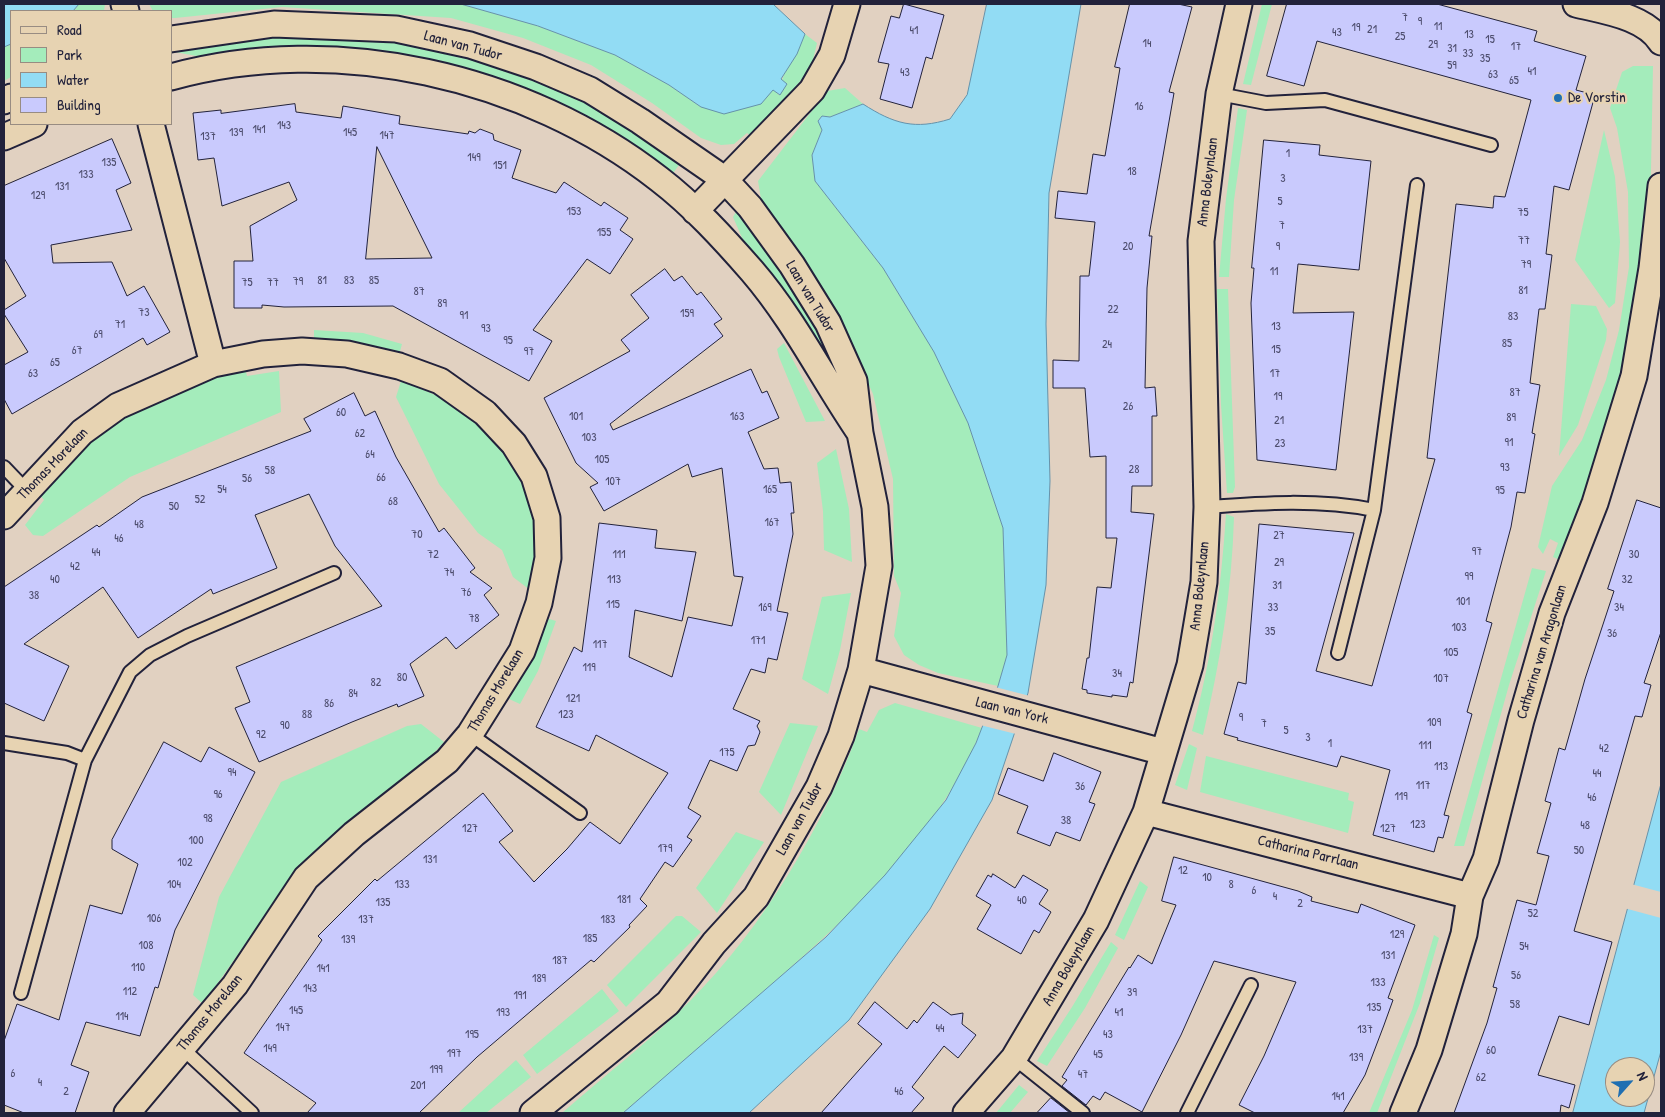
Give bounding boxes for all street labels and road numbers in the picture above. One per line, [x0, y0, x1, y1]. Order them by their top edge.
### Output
street label: Laan van Tudor [422, 27, 504, 65]
street label: Anna Boleynlaan [1194, 136, 1222, 228]
street label: Laan van Tudor [782, 258, 838, 336]
street label: Thomas Morelaan [14, 424, 92, 504]
street label: Anna Boleynlaan [1186, 541, 1214, 631]
street label: Catharina van Aragonlaan [1513, 583, 1571, 721]
street label: Thomas Morelaan [464, 646, 528, 736]
street label: Laan van York [974, 693, 1050, 729]
street label: Laan van Tudor [773, 779, 827, 859]
street label: Catharina Parrlaan [1255, 832, 1361, 874]
street label: Anna Boleynlaan [1039, 923, 1099, 1009]
street label: Thomas Morelaan [173, 971, 247, 1055]

